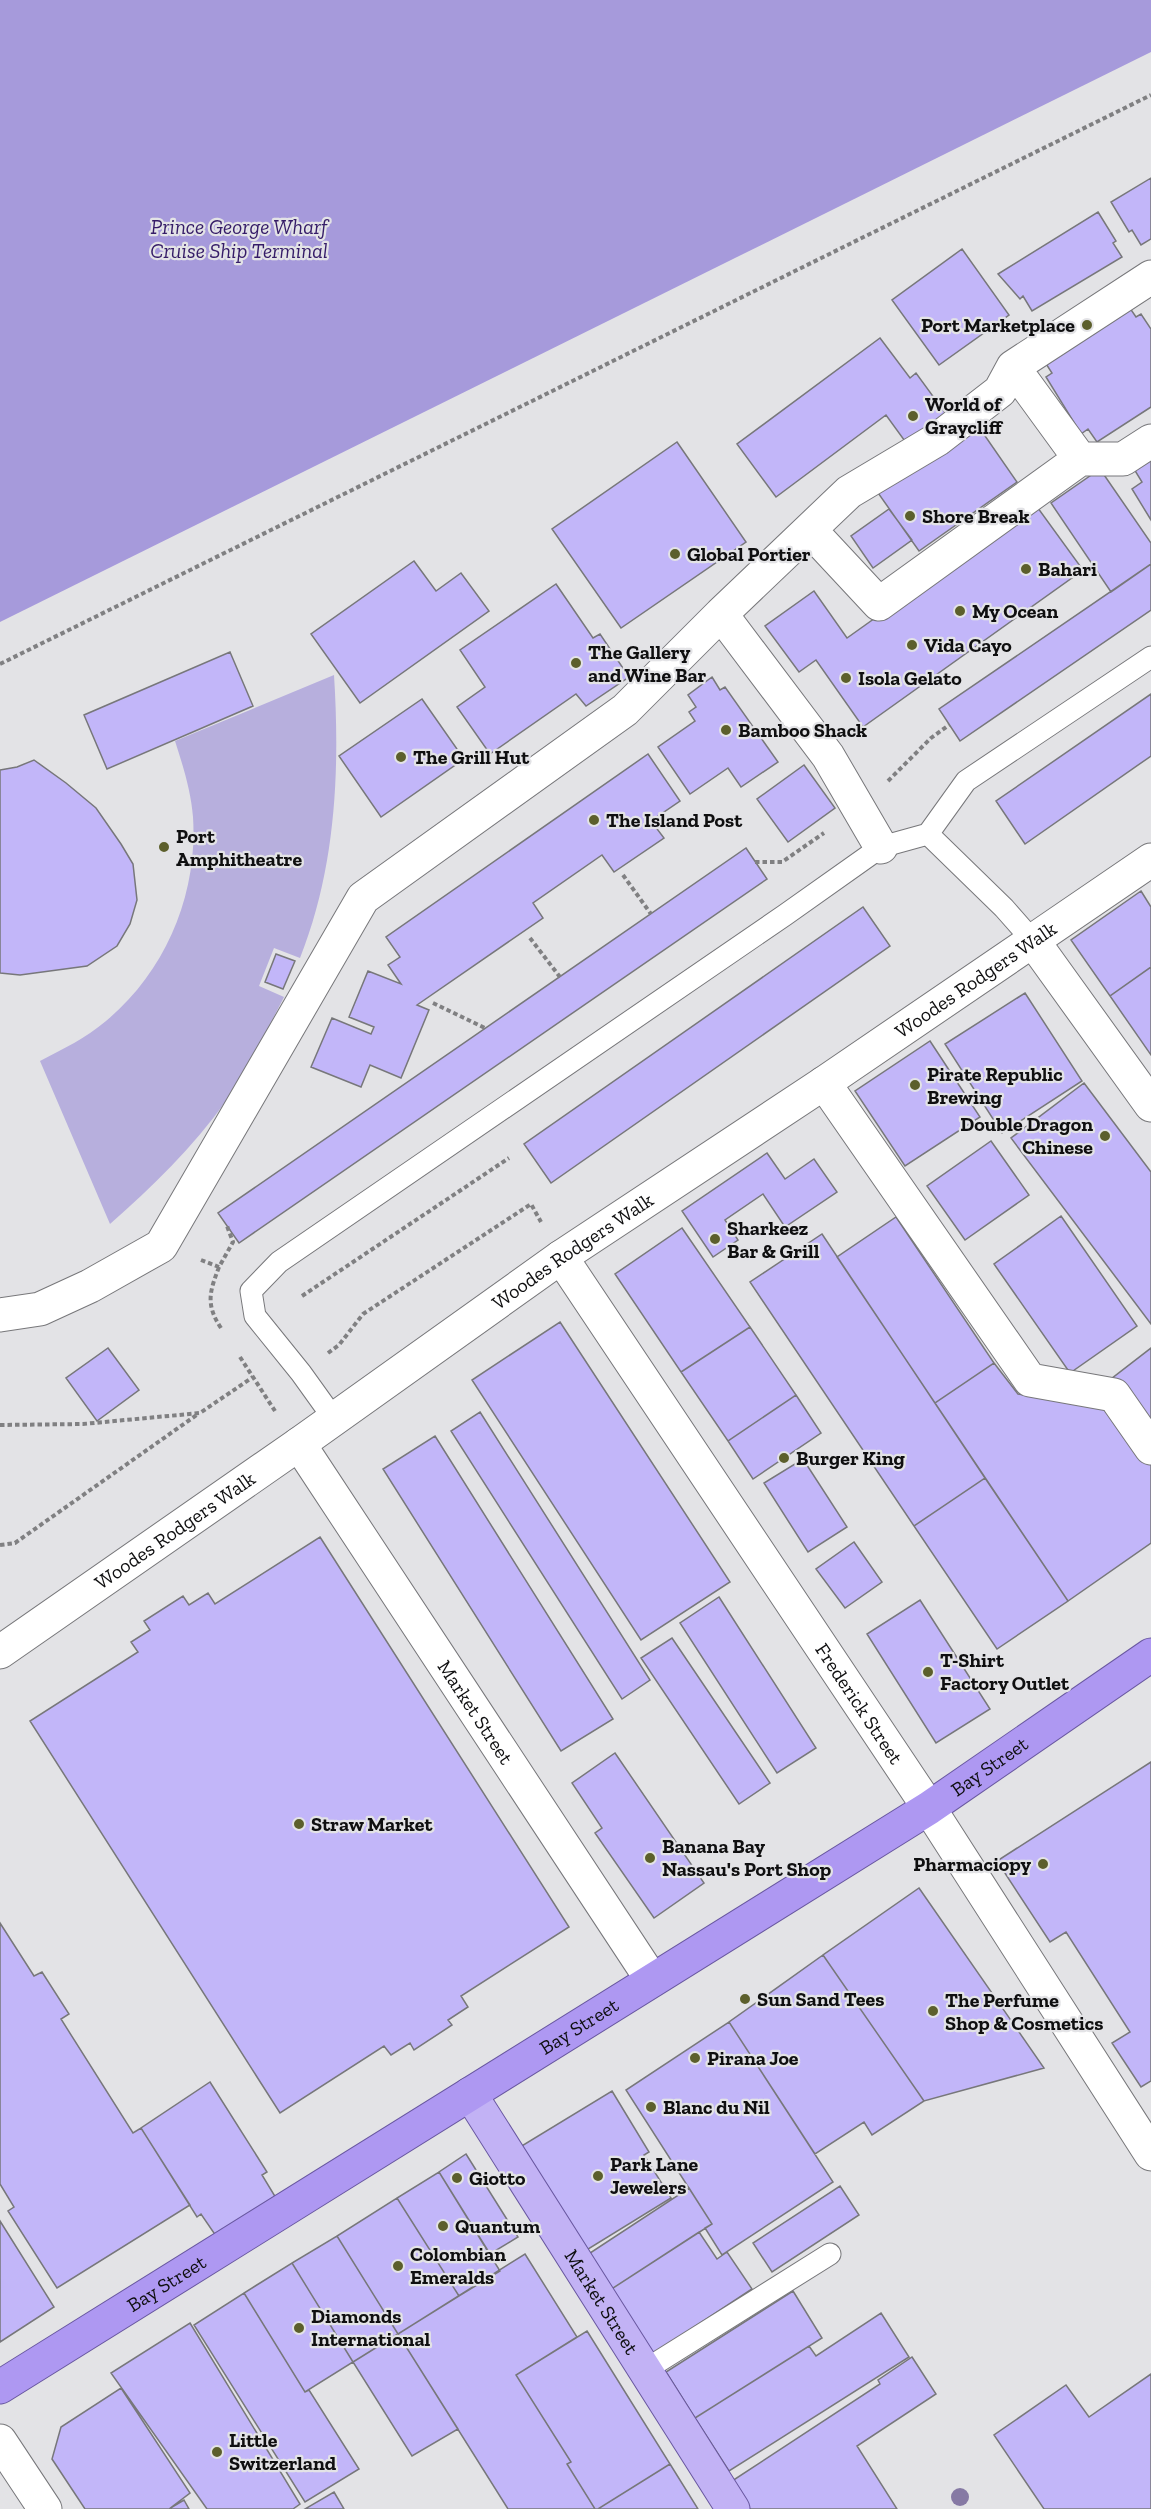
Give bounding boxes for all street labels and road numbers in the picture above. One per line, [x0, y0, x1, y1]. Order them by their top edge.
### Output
street label: Woodes Rodgers Walk [890, 916, 1061, 1043]
street label: Woodes Rodgers Walk [487, 1187, 658, 1314]
street label: Woodes Rodgers Walk [90, 1466, 260, 1594]
street label: Frederick Street [810, 1639, 909, 1769]
street label: Market Street [433, 1656, 519, 1769]
street label: Bay Street [946, 1731, 1033, 1801]
street label: Bay Street [535, 1992, 623, 2060]
street label: Market Street [560, 2245, 644, 2359]
street label: Bay Street [122, 2249, 211, 2317]

